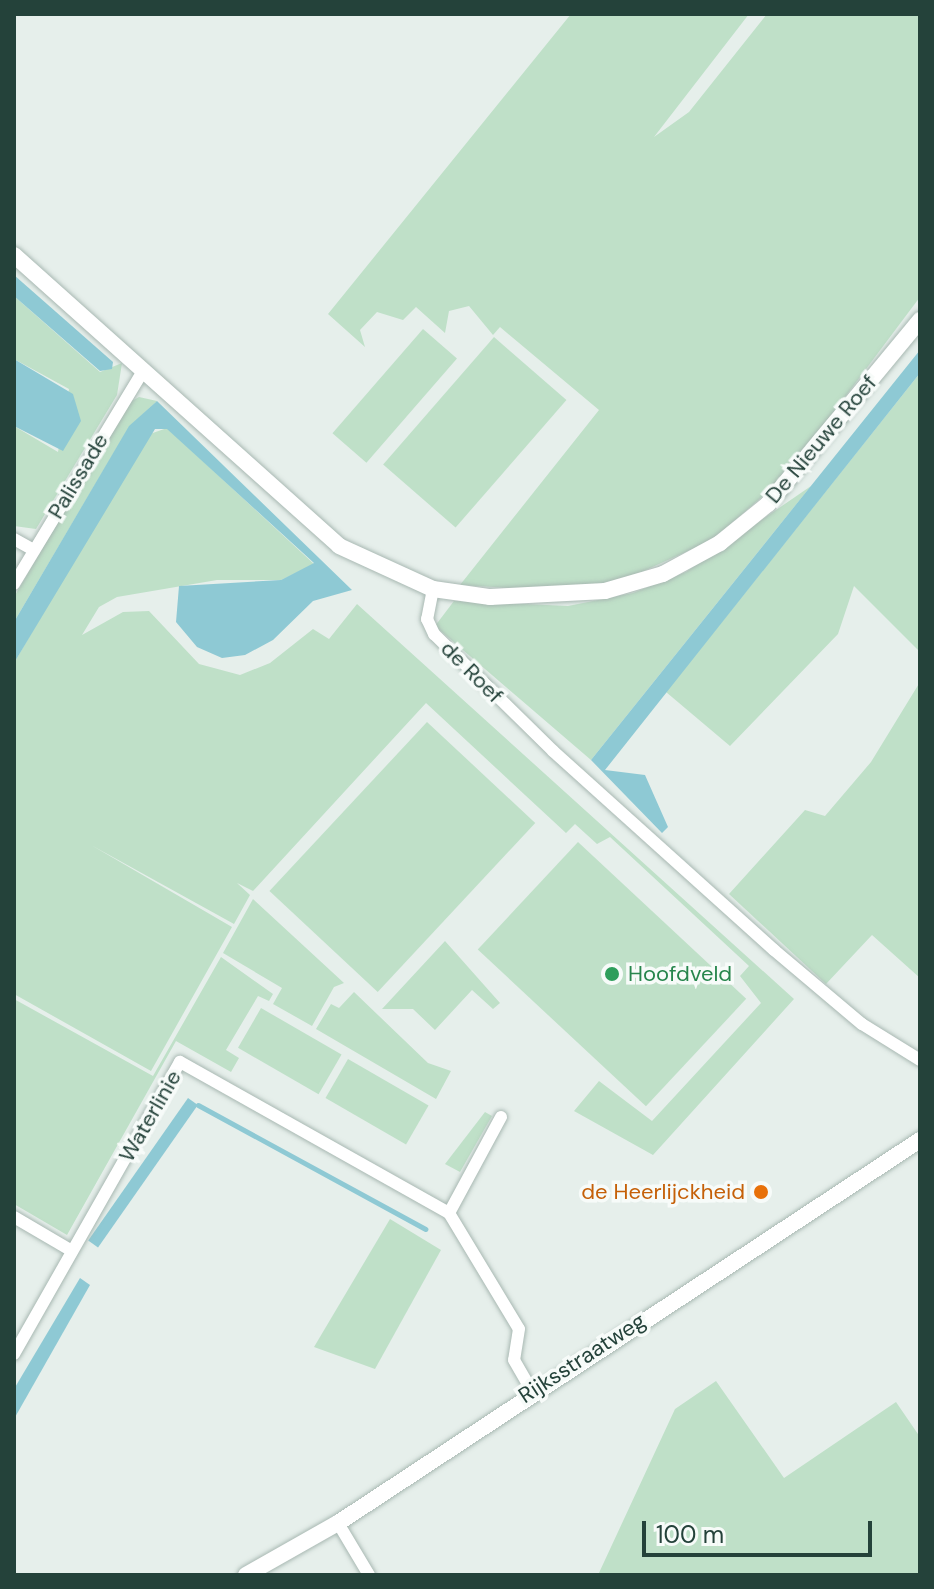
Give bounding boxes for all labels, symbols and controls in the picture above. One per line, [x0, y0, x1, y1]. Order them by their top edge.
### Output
street label: De Nieuwe Roef [760, 370, 882, 508]
street label: Palissade [42, 429, 114, 523]
street label: de Roef [435, 635, 509, 709]
place label: Hoofdveld [628, 961, 732, 987]
marker: Hoofdveld [603, 965, 621, 983]
street label: Waterlinie [113, 1065, 187, 1167]
place label: de Heerlijckheid [581, 1179, 745, 1205]
marker: de Heerlijckheid [752, 1183, 770, 1201]
street label: Rijksstraatweg [514, 1307, 650, 1409]
scale bar [646, 1505, 876, 1555]
text: 100 m [656, 1519, 724, 1550]

